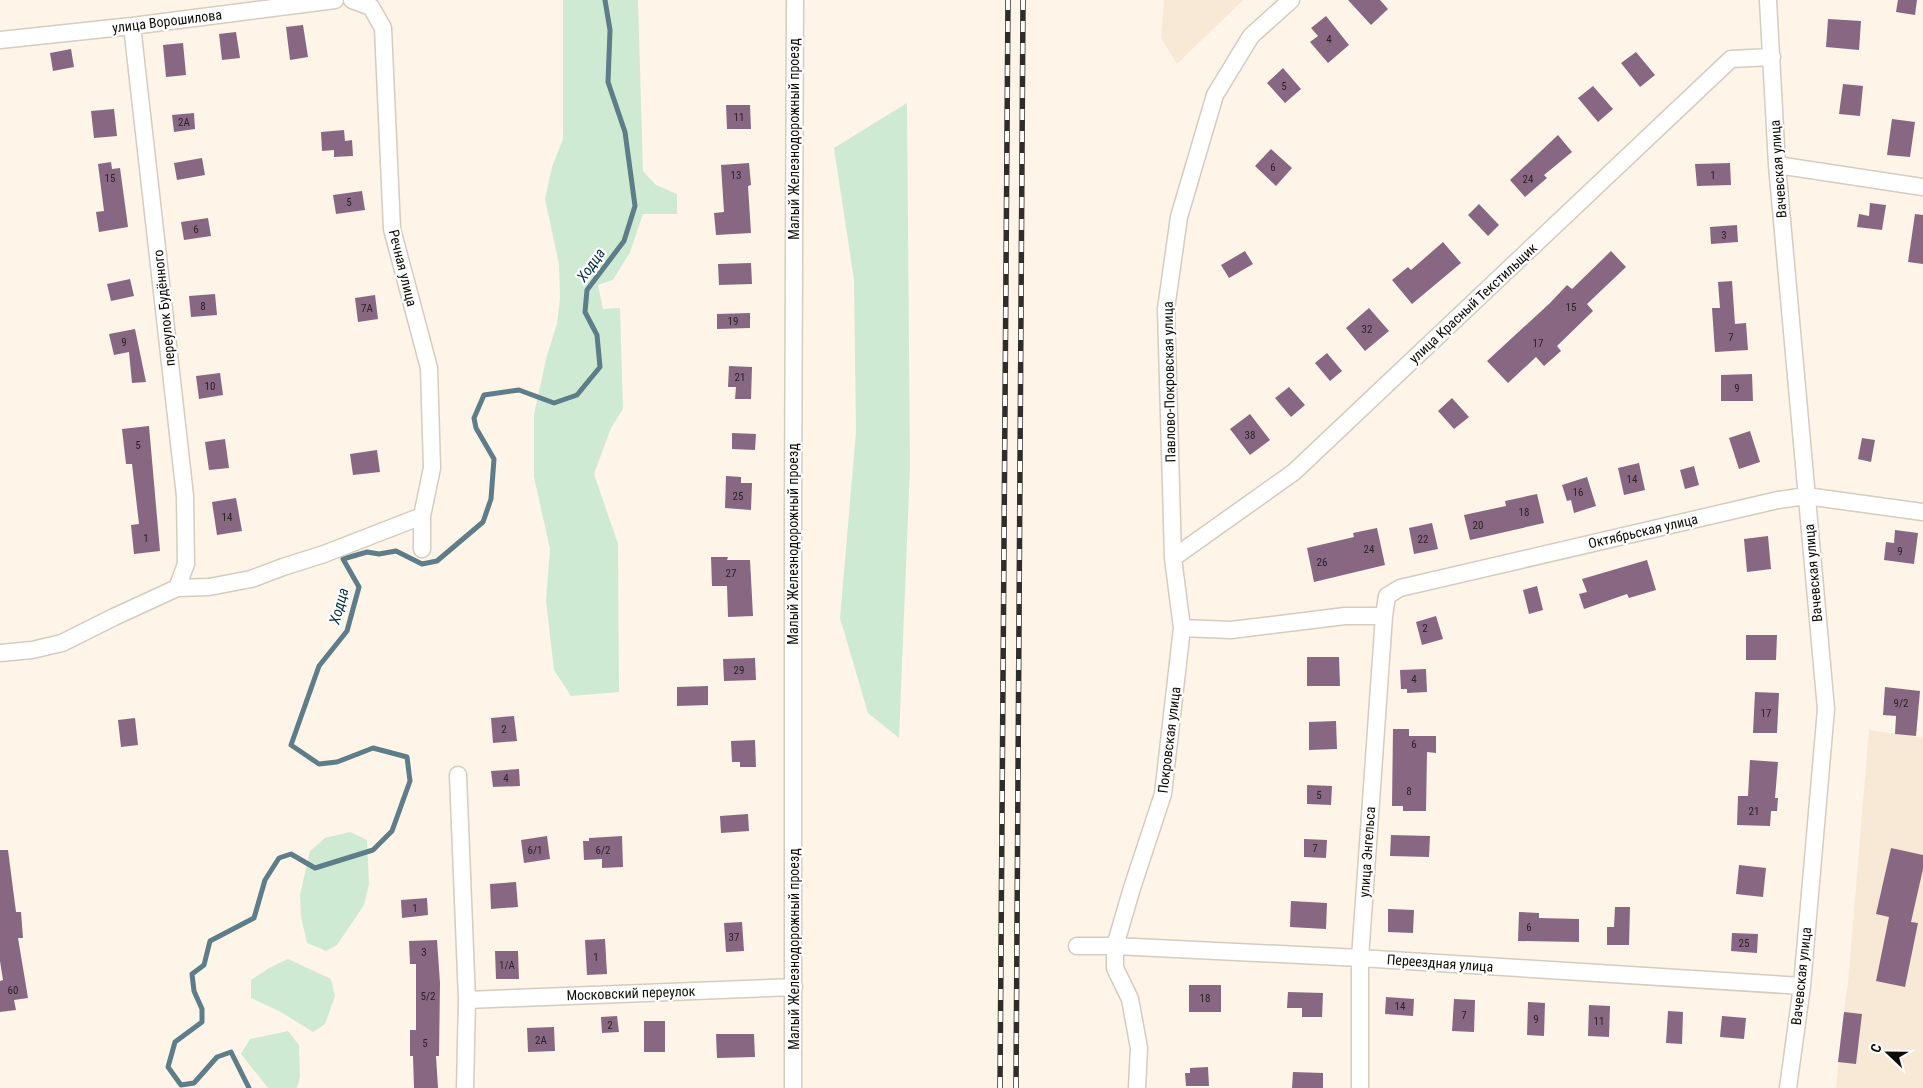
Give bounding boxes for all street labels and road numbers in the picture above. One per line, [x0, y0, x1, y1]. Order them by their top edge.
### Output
street label: улица Ворошилова [111, 6, 223, 36]
street label: Малый Железнодорожный проезд [786, 38, 802, 240]
street label: Вачевская улица [1767, 119, 1789, 219]
street label: Речная улица [386, 228, 420, 308]
street label: улица Красный Текстильщик [1406, 239, 1540, 366]
street label: переулок Будённого [150, 249, 178, 367]
street label: Павлово-Покровская улица [1160, 301, 1178, 463]
street label: Малый Железнодорожный проезд [785, 443, 801, 645]
street label: Октябрьская улица [1587, 511, 1699, 551]
street label: Вачевская улица [1801, 523, 1825, 623]
street label: Покровская улица [1155, 686, 1183, 794]
street label: улица Энгельса [1356, 806, 1378, 898]
street label: Малый Железнодорожный проезд [786, 848, 802, 1050]
street label: Вачевская улица [1788, 926, 1814, 1026]
street label: Переездная улица [1386, 951, 1494, 975]
street label: Московский переулок [566, 983, 696, 1003]

